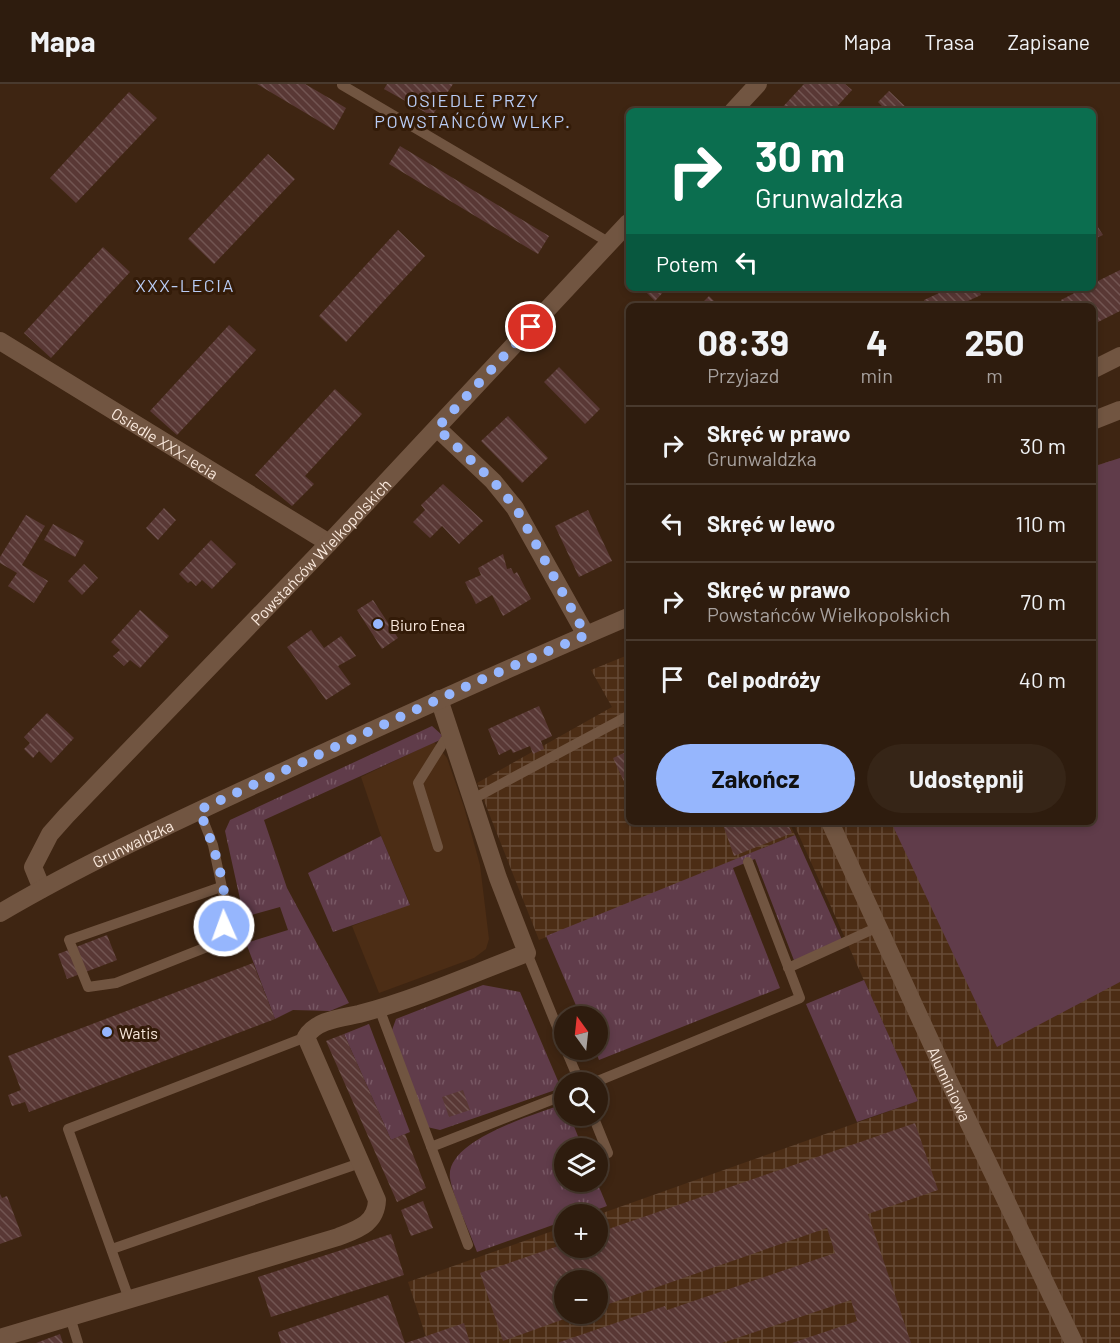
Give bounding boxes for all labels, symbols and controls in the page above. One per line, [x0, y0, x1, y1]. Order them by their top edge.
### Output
text: Mapa [30, 24, 96, 58]
text: Mapa [844, 29, 892, 54]
text: Trasa [925, 29, 975, 54]
text: Zapisane [1008, 29, 1090, 54]
district label: OSIEDLE PRZY POWSTAŃCÓW WLKP. [374, 89, 572, 132]
text: 30 m [755, 130, 845, 180]
icon: right [656, 132, 734, 210]
text: Grunwaldzka [755, 181, 903, 213]
icon: left [730, 246, 763, 279]
text: Potem [656, 250, 718, 276]
district label: XXX-LECIA [135, 274, 235, 296]
pin [505, 301, 556, 352]
icon: arrive [514, 310, 547, 343]
text: 08:39 [697, 320, 789, 363]
text: 4 [866, 320, 888, 363]
text: 250 [964, 320, 1025, 363]
text: Przyjazd [707, 363, 779, 387]
text: min [861, 363, 893, 387]
text: m [986, 363, 1003, 387]
street label: Osiedle XXX-lecia [109, 403, 222, 482]
text: Skręć w prawo [707, 420, 851, 446]
icon: right [656, 429, 689, 462]
text: 30 m [1020, 432, 1066, 458]
text: Grunwaldzka [707, 446, 817, 470]
street label: Powstańców Wielkopolskich [246, 474, 394, 628]
icon: left [656, 507, 689, 540]
text: Skręć w lewo [707, 510, 835, 536]
text: 110 m [1016, 510, 1066, 536]
text: Skręć w prawo [707, 576, 851, 602]
icon: right [656, 585, 689, 618]
text: 70 m [1021, 588, 1066, 614]
text: Powstańców Wielkopolskich [707, 602, 950, 626]
place label: Biuro Enea [390, 615, 465, 634]
marker: Biuro Enea [371, 617, 385, 631]
icon: arrive [656, 663, 689, 696]
text: Cel podróży [707, 666, 821, 692]
text: 40 m [1019, 666, 1066, 692]
button: Zakończ [656, 744, 855, 813]
button: Udostępnij [867, 744, 1066, 813]
street label: Grunwaldzka [89, 815, 176, 871]
position arrow [192, 894, 256, 958]
north arrow [554, 1006, 608, 1060]
map controls [554, 1006, 608, 1324]
place label: Watis [119, 1023, 158, 1042]
marker: Watis [100, 1025, 114, 1039]
street label: Aluminiowa [925, 1043, 976, 1124]
button: search [554, 1072, 608, 1126]
button: layers [554, 1138, 608, 1192]
button: + [554, 1204, 608, 1258]
button: − [554, 1270, 608, 1324]

